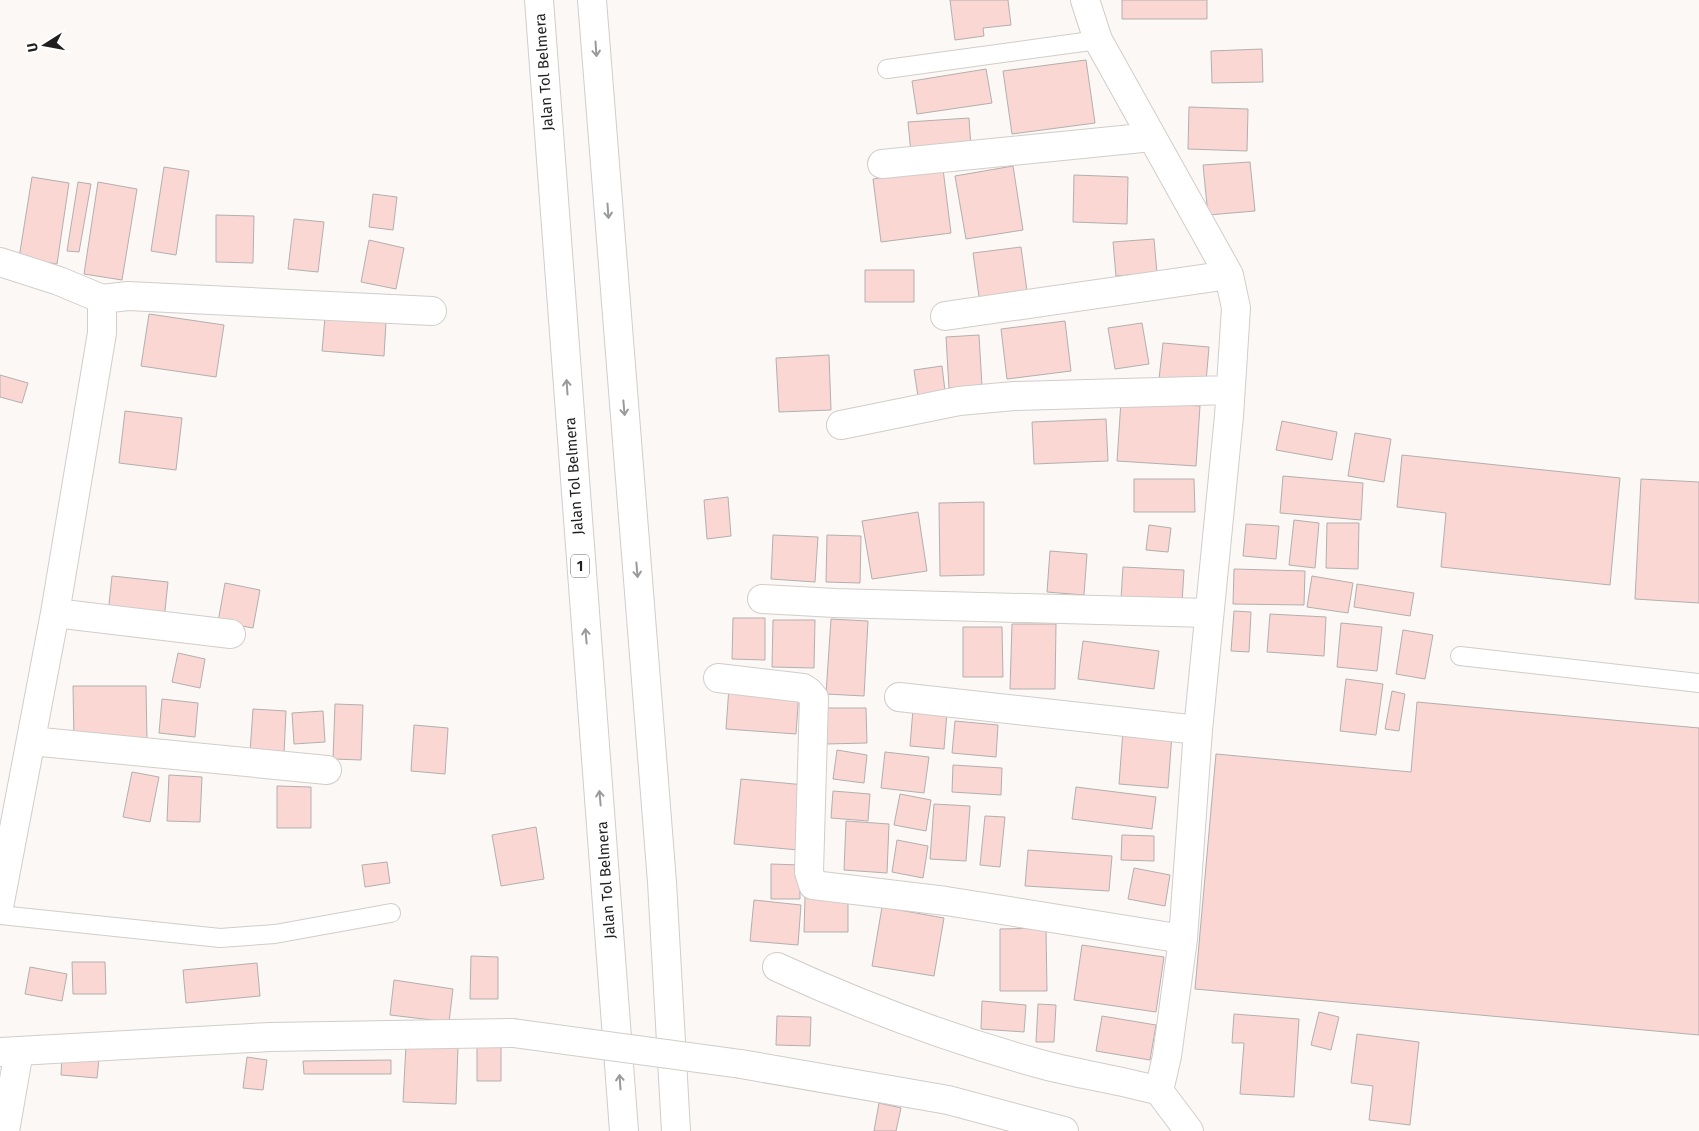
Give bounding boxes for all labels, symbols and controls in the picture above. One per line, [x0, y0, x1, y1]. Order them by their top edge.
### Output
street label: Jalan Tol Belmera [531, 12, 557, 132]
north arrow [20, 20, 70, 70]
one-way arrow [591, 40, 601, 56]
text: U [24, 41, 42, 53]
one-way arrow [603, 202, 613, 218]
one-way arrow [563, 379, 572, 395]
one-way arrow [619, 399, 628, 415]
street label: Jalan Tol Belmera [561, 416, 587, 536]
road number: 1 [571, 554, 589, 578]
one-way arrow [632, 561, 641, 577]
one-way arrow [582, 628, 591, 644]
one-way arrow [595, 790, 604, 806]
street label: Jalan Tol Belmera [593, 820, 619, 940]
one-way arrow [616, 1075, 625, 1091]

